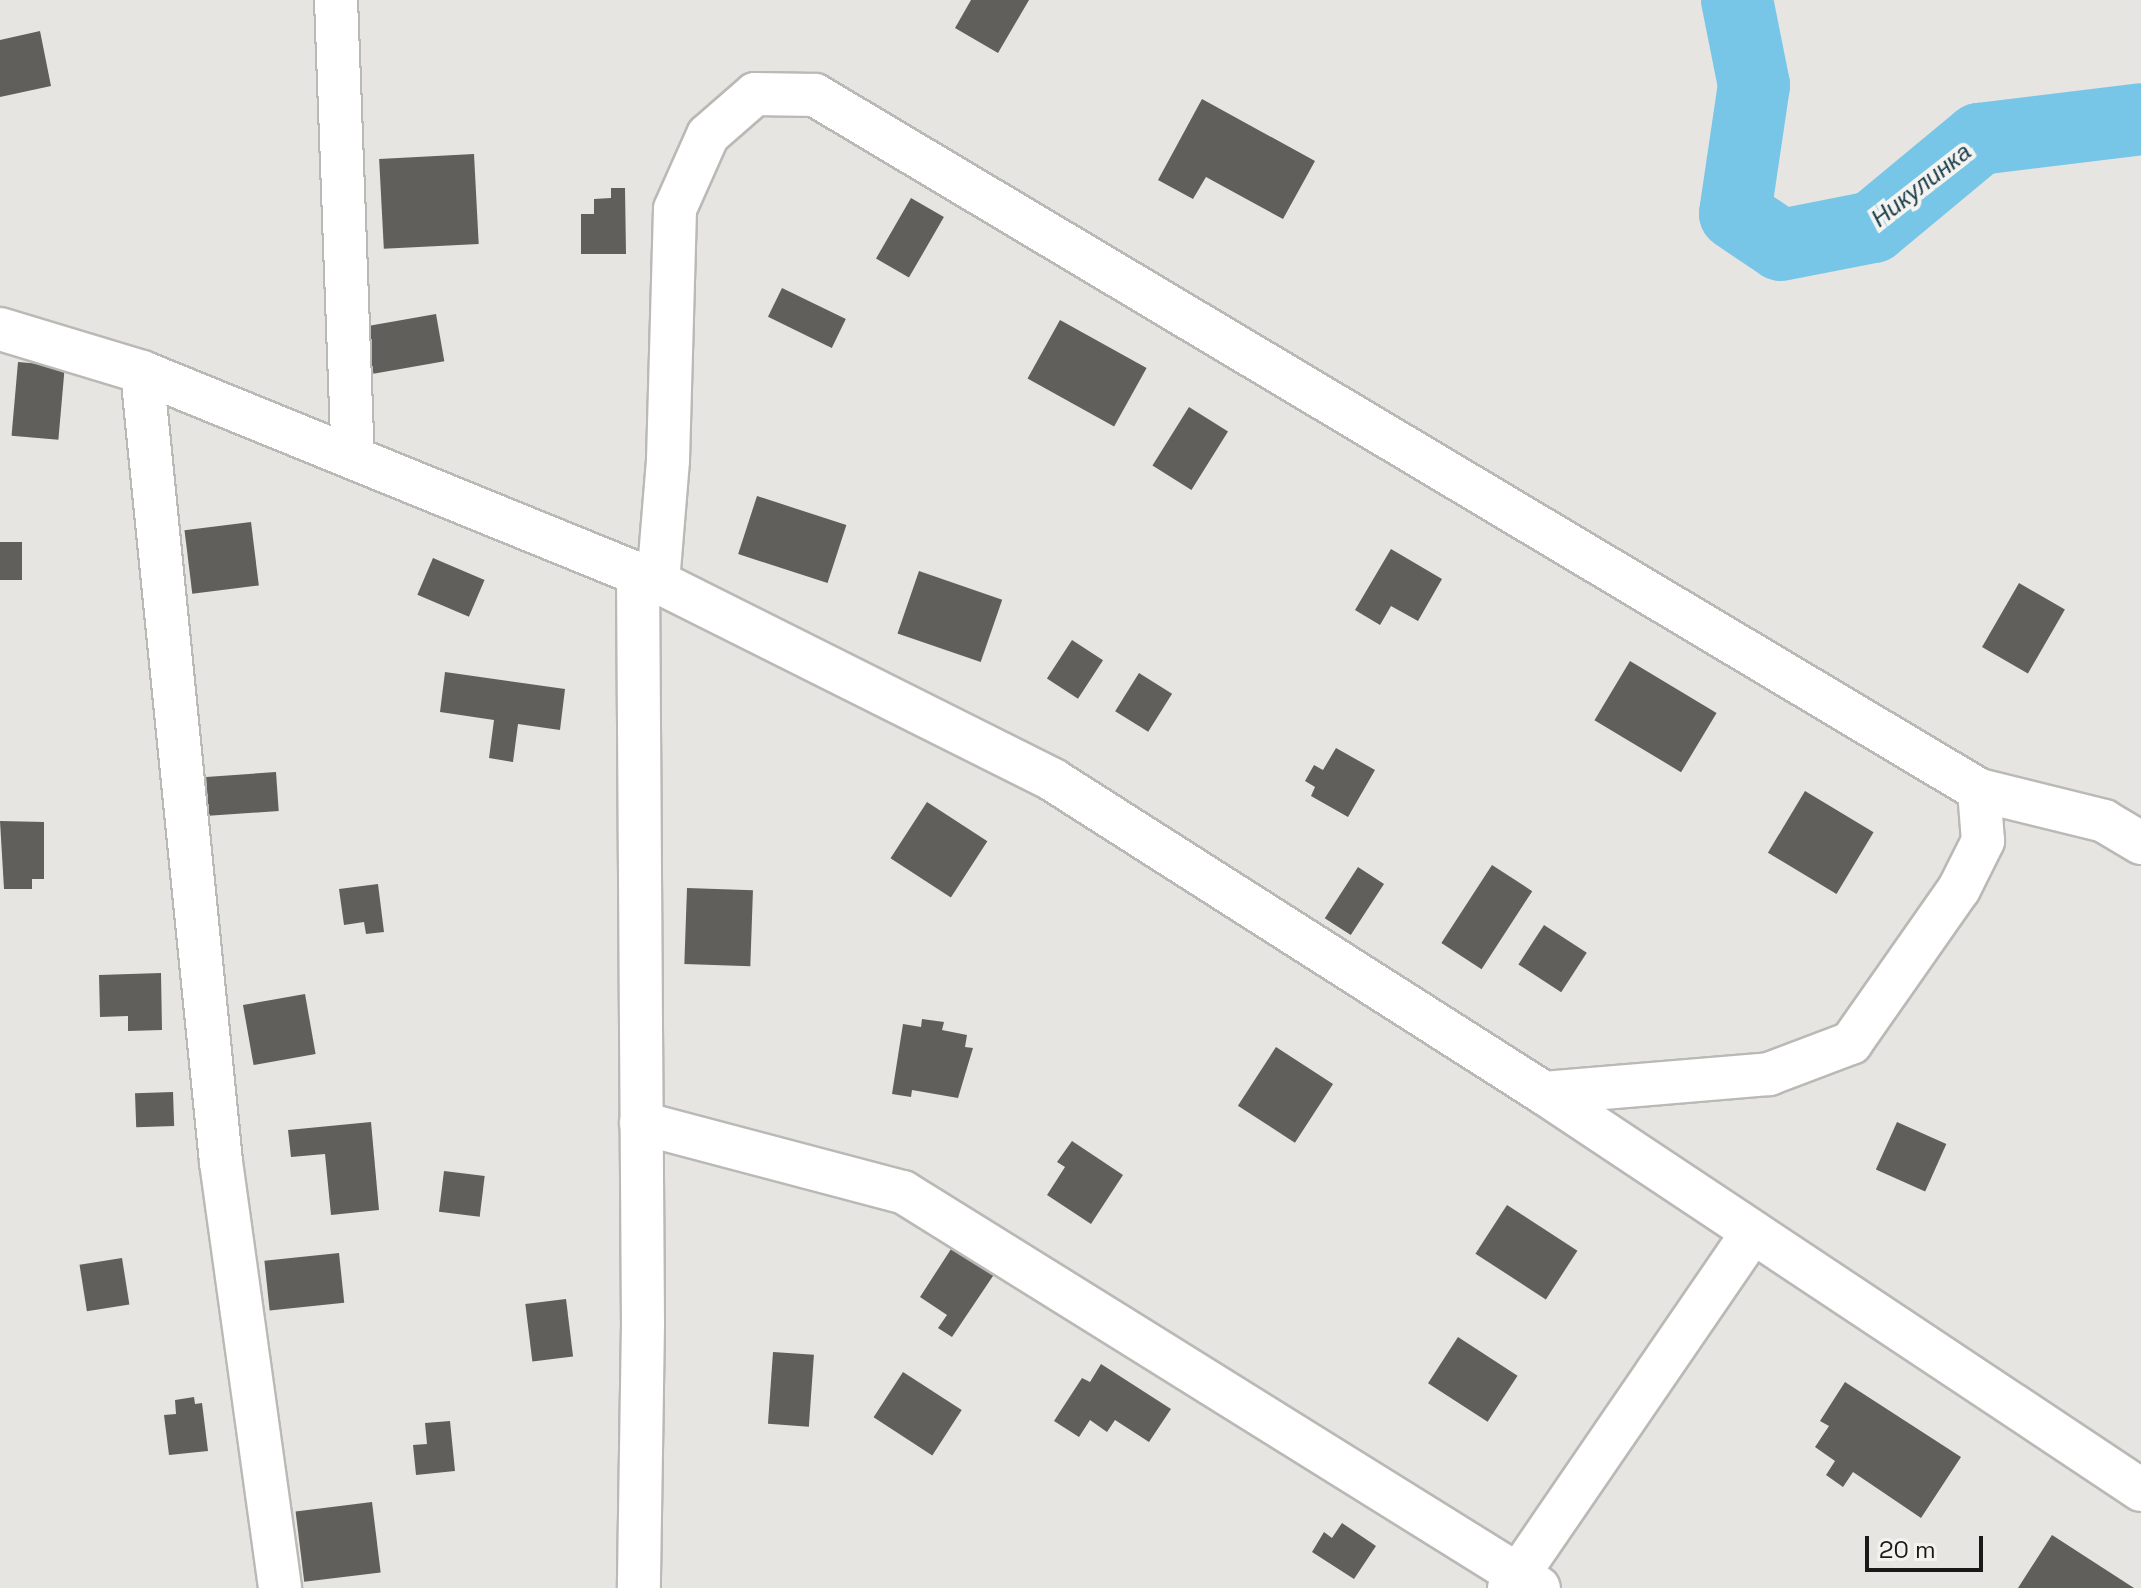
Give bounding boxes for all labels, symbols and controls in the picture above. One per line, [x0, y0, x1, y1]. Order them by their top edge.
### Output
water label: Никулинка [1865, 137, 1977, 233]
scale bar [1869, 1520, 1987, 1570]
text: 20 m [1879, 1534, 1936, 1565]

